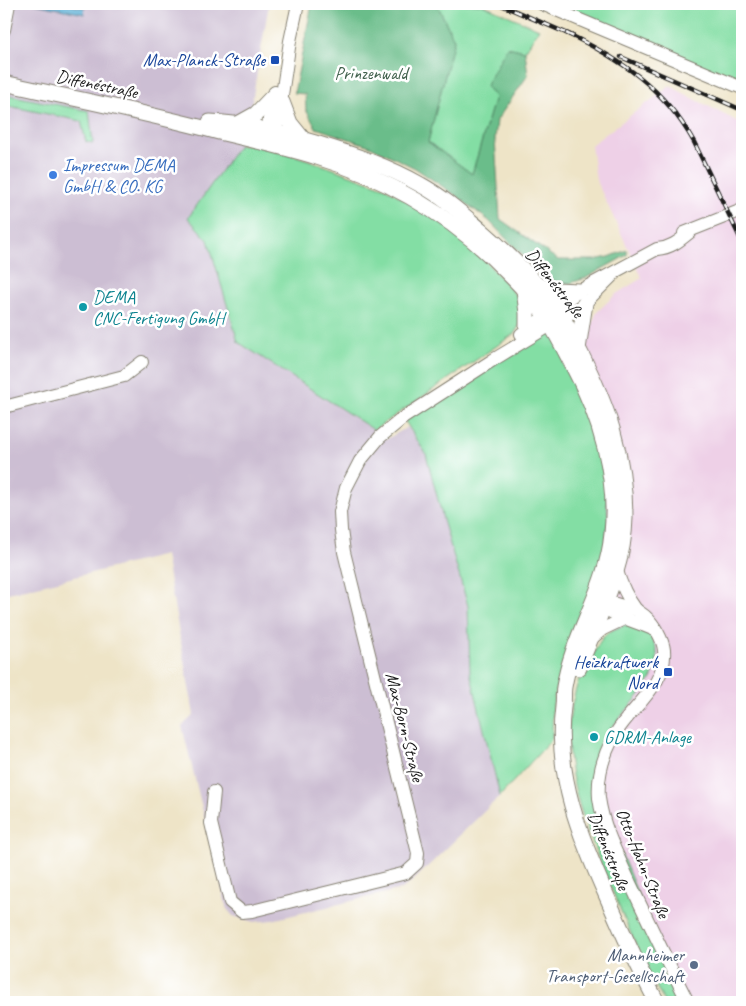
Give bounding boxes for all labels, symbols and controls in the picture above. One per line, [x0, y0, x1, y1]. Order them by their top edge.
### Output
place label: Max-Planck-Straße [143, 49, 266, 71]
marker: Max-Planck-Straße [269, 54, 281, 66]
park label: Prinzenwald [335, 62, 410, 84]
street label: Diffenéstraße [54, 65, 141, 104]
place label: Impressum DEMA GmbH & CO. KG [63, 154, 176, 197]
marker: Impressum DEMA GmbH & CO. KG [47, 169, 59, 181]
street label: Diffenéstraße [521, 244, 590, 323]
place label: DEMA CNC-Fertigung GmbH [93, 286, 227, 329]
marker: DEMA CNC-Fertigung GmbH [77, 301, 89, 313]
place label: Heizkraftwerk Nord [574, 651, 661, 694]
marker: Heizkraftwerk Nord [662, 666, 674, 678]
street label: Max-Born-Straße [381, 670, 429, 785]
place label: GDRM-Anlage [604, 726, 692, 748]
marker: GDRM-Anlage [588, 731, 600, 743]
street label: Otto-Hahn-Straße [611, 805, 675, 922]
street label: Diffenéstraße [583, 809, 635, 894]
place label: Mannheimer Transport-Gesellschaft [546, 944, 686, 987]
marker: Mannheimer Transport-Gesellschaft [688, 959, 700, 971]

